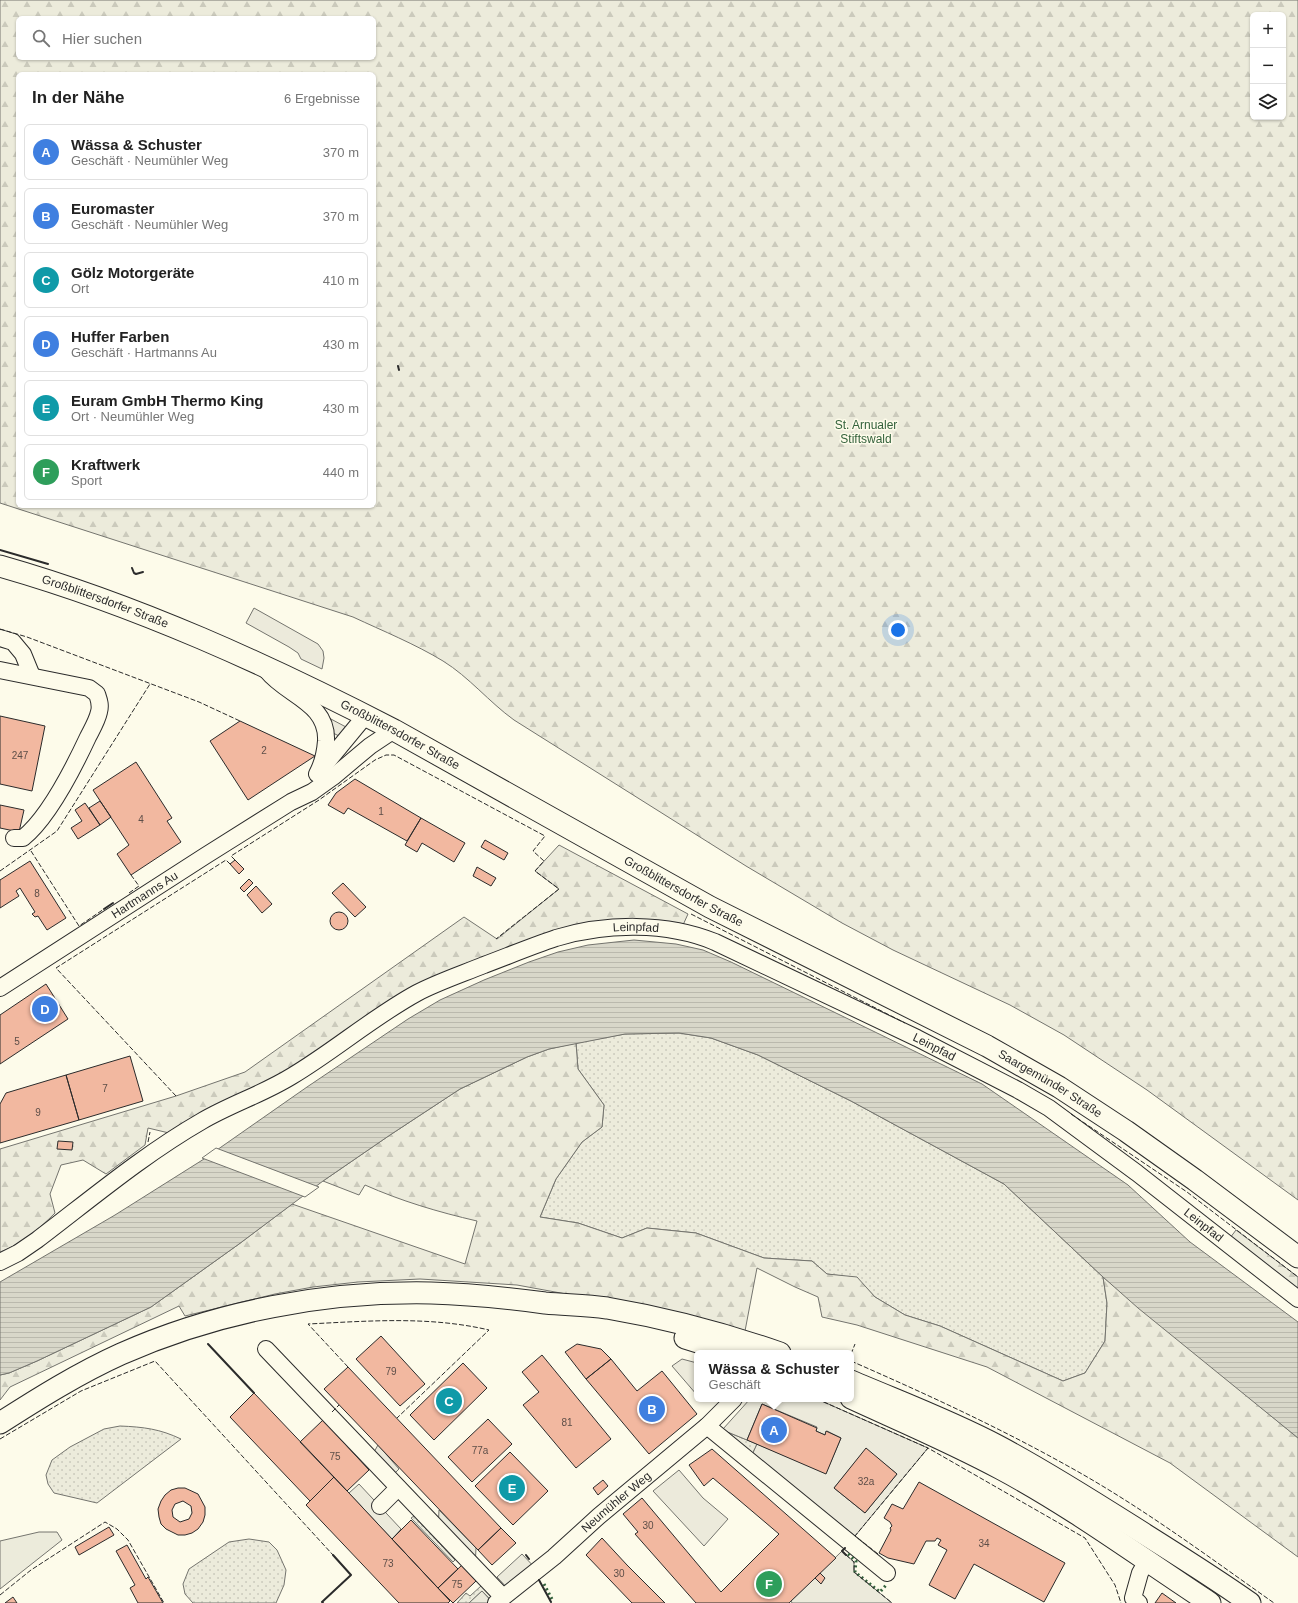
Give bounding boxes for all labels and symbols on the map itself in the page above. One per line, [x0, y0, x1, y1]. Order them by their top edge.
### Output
park label: St. Arnualer Stiftswald [835, 418, 897, 446]
street label: Großblittersdorfer Straße [40, 572, 171, 631]
your location [888, 620, 908, 640]
street label: Großblittersdorfer Straße [338, 697, 463, 773]
house number: 2 [261, 745, 267, 756]
house number: 247 [12, 750, 29, 761]
house number: 1 [378, 806, 384, 817]
house number: 4 [138, 814, 144, 825]
street label: Großblittersdorfer Straße [622, 853, 746, 930]
street label: Hartmanns Au [109, 868, 180, 921]
house number: 8 [34, 888, 40, 899]
street label: Leinpfad [612, 920, 660, 935]
pin: D [32, 994, 58, 1024]
street label: Leinpfad [911, 1030, 958, 1064]
house number: 5 [14, 1036, 20, 1047]
street label: Saargemünder Straße [996, 1047, 1105, 1120]
house number: 7 [102, 1083, 108, 1094]
house number: 9 [35, 1107, 41, 1118]
street label: Leinpfad [1181, 1205, 1226, 1245]
house number: 79 [385, 1366, 397, 1377]
pin: C [436, 1386, 462, 1416]
pin: B [639, 1394, 665, 1424]
pin: A [761, 1415, 787, 1445]
house number: 81 [561, 1417, 573, 1428]
house number: 77a [472, 1445, 489, 1456]
house number: 75 [329, 1451, 341, 1462]
street label: Neumühler Weg [579, 1469, 654, 1535]
pin: E [499, 1473, 525, 1503]
house number: 32a [858, 1476, 875, 1487]
house number: 30 [642, 1520, 654, 1531]
house number: 34 [978, 1538, 990, 1549]
house number: 73 [382, 1558, 394, 1569]
house number: 30 [613, 1568, 625, 1579]
pin: F [756, 1569, 782, 1599]
house number: 75 [451, 1579, 463, 1590]

